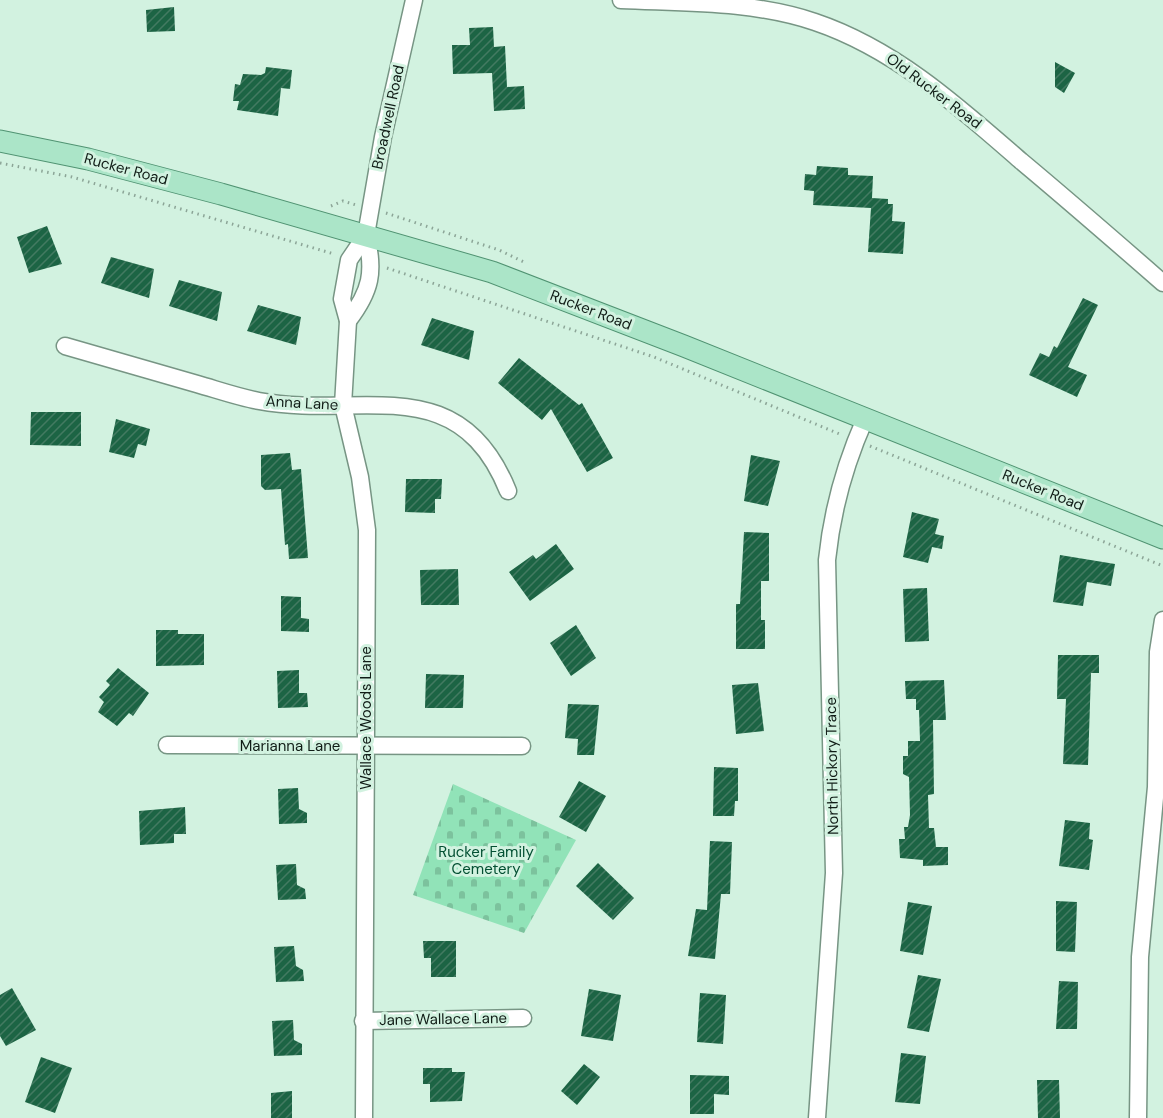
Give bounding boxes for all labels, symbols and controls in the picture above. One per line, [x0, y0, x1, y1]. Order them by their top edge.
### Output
street label: Old Rucker Road [882, 49, 986, 133]
street label: Broadwell Road [367, 63, 409, 171]
street label: Rucker Road [82, 148, 170, 190]
street label: Rucker Road [547, 285, 635, 335]
street label: Anna Lane [265, 391, 339, 415]
street label: Rucker Road [999, 465, 1087, 515]
street label: Wallace Woods Lane [356, 646, 376, 790]
street label: North Hickory Trace [821, 697, 843, 835]
street label: Marianna Lane [240, 736, 340, 756]
park label: Rucker Family Cemetery [438, 842, 534, 879]
street label: Jane Wallace Lane [379, 1008, 507, 1030]

